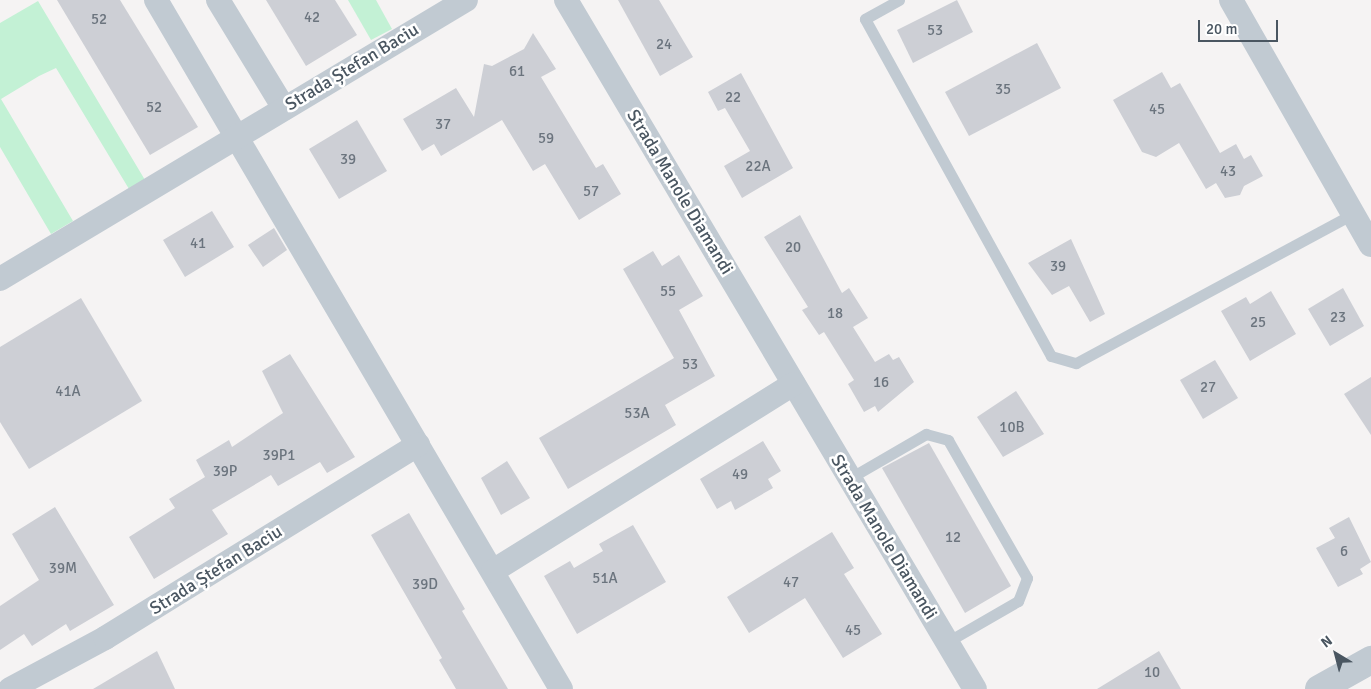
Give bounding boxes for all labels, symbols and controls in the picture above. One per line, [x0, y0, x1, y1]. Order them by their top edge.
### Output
house number: 42 [304, 9, 320, 27]
scale bar [1201, 10, 1281, 42]
house number: 52 [91, 11, 107, 29]
street label: Strada Ștefan Baciu [281, 19, 423, 115]
text: 20 m [1206, 20, 1237, 38]
house number: 53 [927, 22, 943, 40]
house number: 24 [656, 36, 672, 54]
house number: 61 [509, 63, 525, 81]
house number: 35 [995, 81, 1011, 99]
house number: 22 [725, 89, 741, 107]
house number: 52 [146, 99, 162, 117]
house number: 45 [1149, 101, 1165, 119]
street label: Strada Manole Diamandi [622, 106, 738, 278]
house number: 37 [435, 116, 451, 134]
house number: 59 [538, 130, 554, 148]
house number: 39 [340, 151, 356, 169]
house number: 22A [745, 158, 771, 176]
house number: 43 [1220, 163, 1236, 181]
house number: 57 [583, 183, 599, 201]
house number: 41 [190, 235, 206, 253]
house number: 20 [785, 239, 801, 257]
house number: 39 [1050, 258, 1066, 276]
house number: 55 [660, 283, 676, 301]
house number: 18 [827, 305, 843, 323]
house number: 23 [1330, 309, 1346, 327]
house number: 25 [1250, 314, 1266, 332]
house number: 53 [682, 356, 698, 374]
house number: 16 [873, 374, 889, 392]
house number: 27 [1200, 379, 1216, 397]
house number: 41A [55, 383, 81, 401]
house number: 53A [624, 405, 650, 423]
house number: 10B [999, 419, 1025, 437]
house number: 39P1 [263, 447, 295, 465]
street label: Strada Manole Diamandi [826, 451, 942, 623]
house number: 39P [213, 463, 237, 481]
house number: 49 [732, 466, 748, 484]
street label: Strada Ștefan Baciu [146, 521, 286, 619]
house number: 12 [945, 529, 961, 547]
house number: 6 [1340, 543, 1348, 561]
house number: 39M [49, 560, 77, 578]
house number: 51A [592, 570, 618, 588]
house number: 47 [783, 574, 799, 592]
house number: 39D [412, 576, 438, 594]
house number: 45 [845, 622, 861, 640]
north arrow [1311, 629, 1361, 679]
text: N [1318, 632, 1336, 651]
house number: 10 [1144, 664, 1160, 682]

